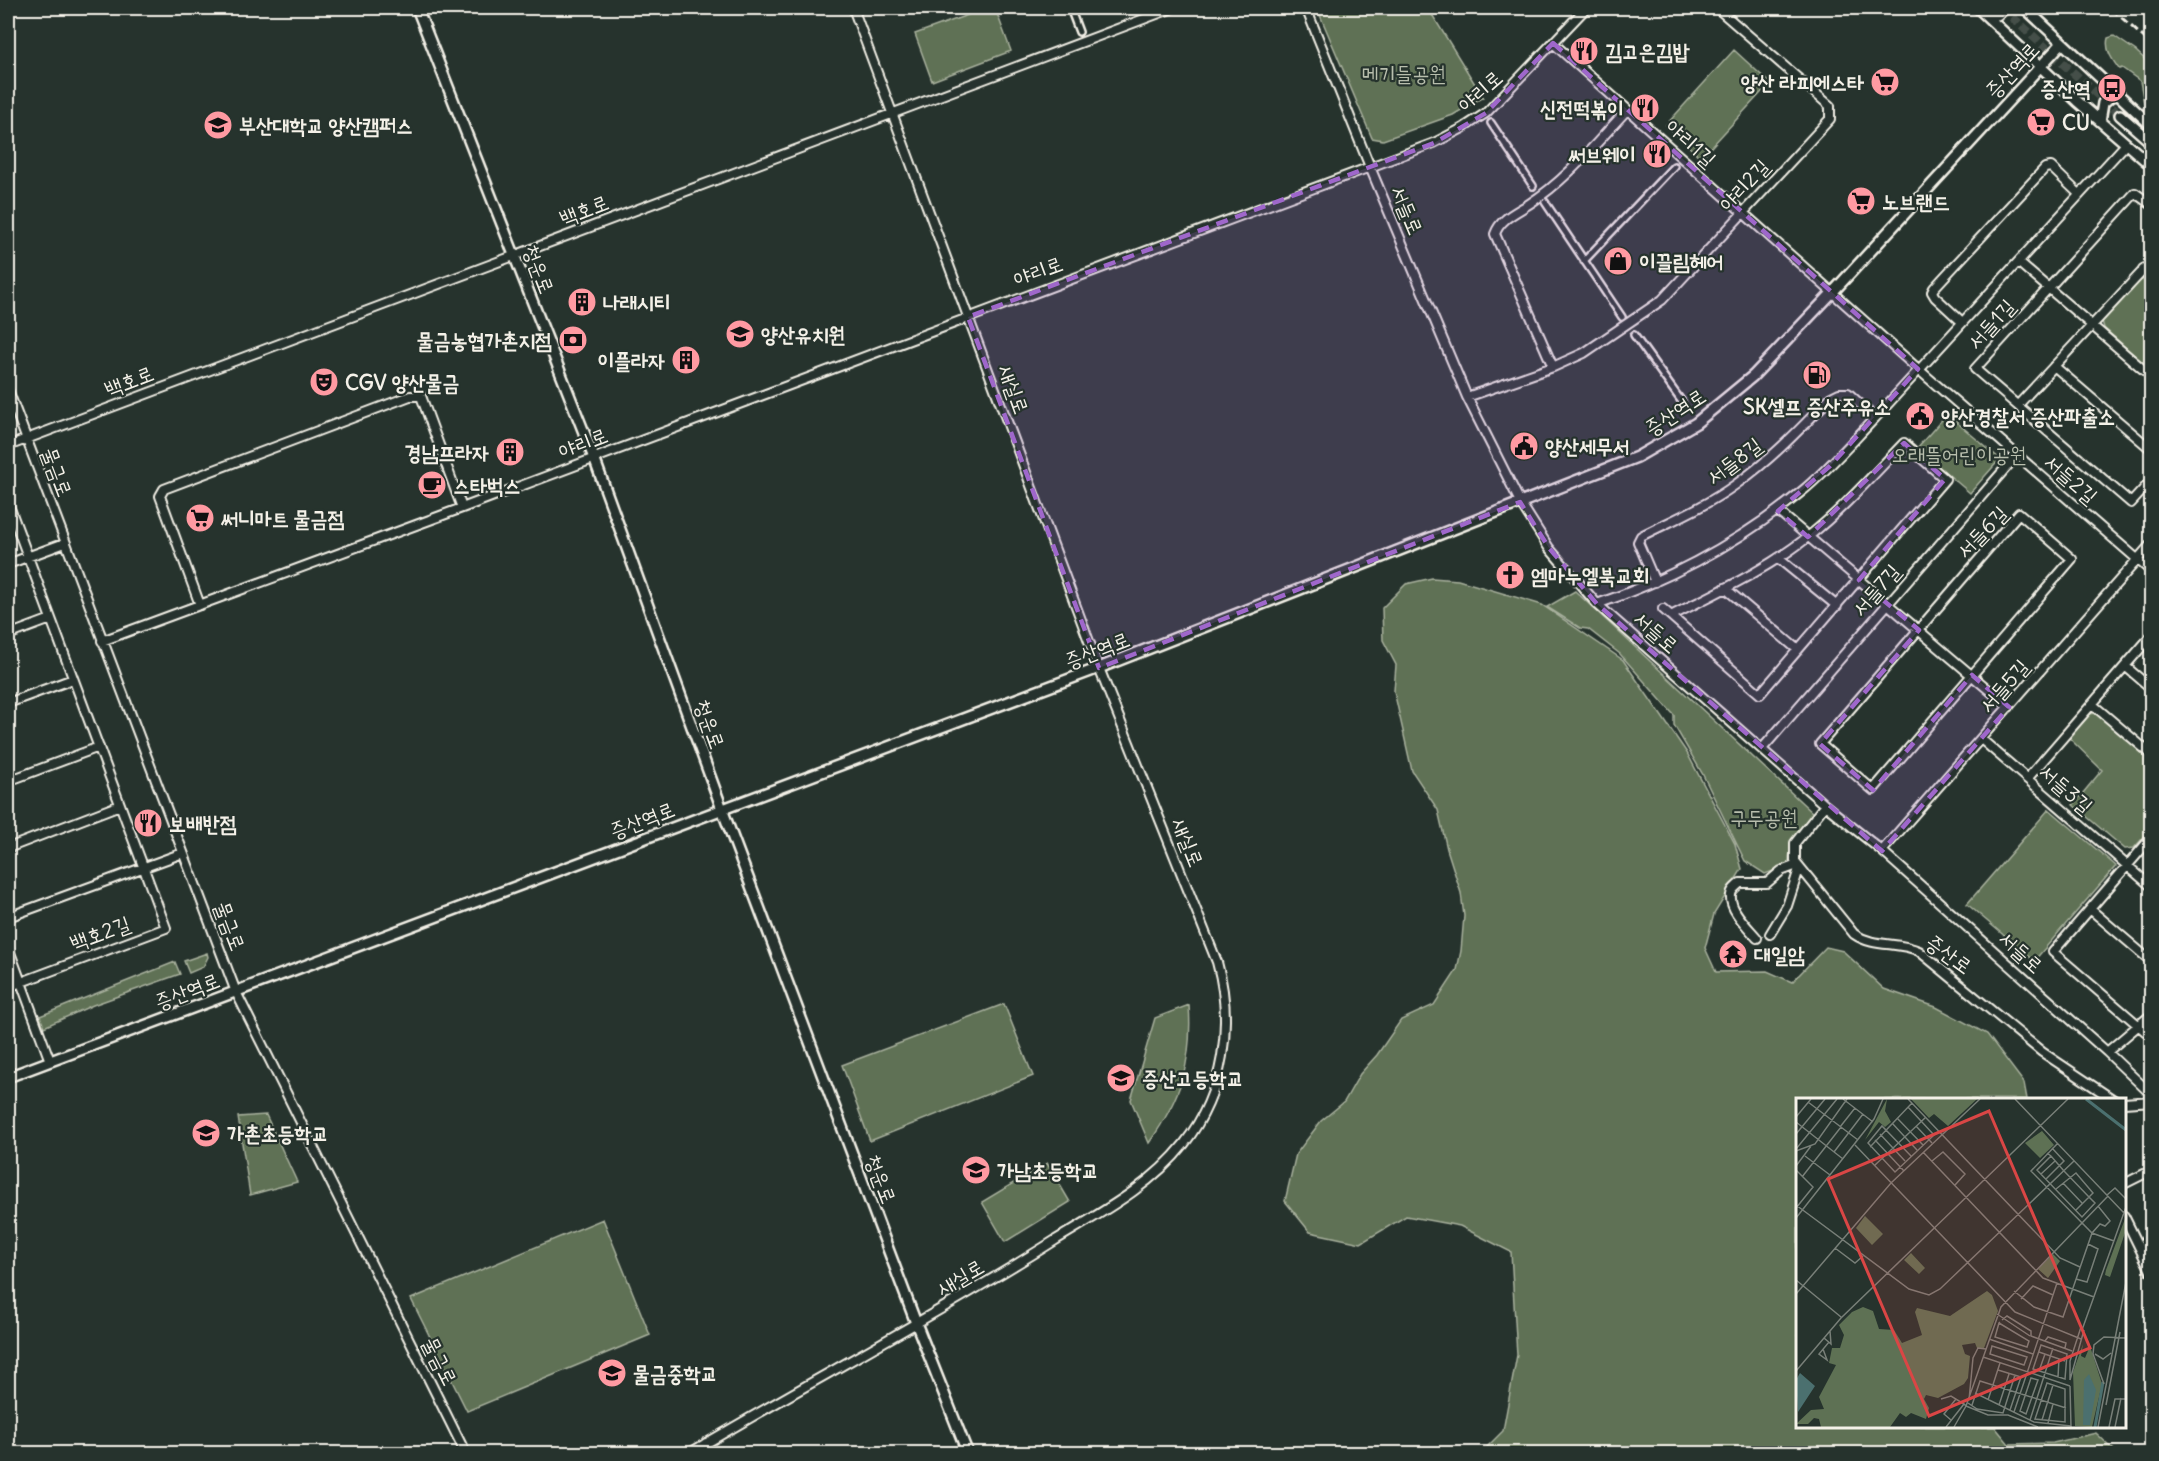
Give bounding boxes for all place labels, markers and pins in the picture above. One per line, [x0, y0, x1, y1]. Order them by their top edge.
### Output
restaurant icon: 김고은김밥 [1568, 35, 1600, 67]
place label: 김고은김밥 [1605, 38, 1691, 65]
supermarket icon: 양산 라피에스타 [1869, 66, 1901, 98]
place label: 양산 라피에스타 [1741, 69, 1864, 96]
bus stop icon: 증산역 [2096, 72, 2128, 104]
place label: 증산역 [2040, 75, 2091, 102]
restaurant icon: 신전떡볶이 [1629, 92, 1661, 124]
place label: 신전떡볶이 [1540, 95, 1624, 122]
supermarket icon: CU [2025, 106, 2057, 138]
school or university icon: 부산대학교 양산캠퍼스 [202, 109, 234, 141]
place label: CU [2062, 109, 2090, 136]
place label: 부산대학교 양산캠퍼스 [239, 112, 413, 139]
restaurant icon: 써브웨이 [1641, 138, 1673, 170]
place label: 써브웨이 [1567, 141, 1636, 168]
supermarket icon: 노브랜드 [1845, 185, 1877, 217]
place label: 노브랜드 [1882, 188, 1950, 215]
shop icon: 이끌림헤어 [1602, 245, 1634, 277]
place label: 이끌림헤어 [1639, 248, 1724, 275]
building icon: 나래시티 [566, 286, 598, 318]
place label: 나래시티 [603, 289, 671, 316]
school or university icon: 양산유치원 [724, 318, 756, 350]
place label: 양산유치원 [761, 321, 846, 348]
bank icon: 물금농협가촌지점 [557, 324, 589, 356]
place label: 물금농협가촌지점 [417, 327, 552, 354]
building icon: 이플라자 [670, 344, 702, 376]
place label: 이플라자 [597, 347, 665, 374]
fuel station icon: SK셀프 증산주유소 [1801, 359, 1833, 391]
theatre icon: CGV 양산물금 [308, 366, 340, 398]
place label: CGV 양산물금 [345, 369, 459, 396]
place label: SK셀프 증산주유소 [1743, 393, 1891, 420]
public building icon: 양산경찰서 증산파출소 [1904, 400, 1936, 432]
place label: 양산경찰서 증산파출소 [1941, 403, 2115, 430]
public building icon: 양산세무서 [1508, 430, 1540, 462]
place label: 양산세무서 [1545, 433, 1630, 460]
building icon: 경남프라자 [494, 436, 526, 468]
place label: 경남프라자 [405, 439, 489, 466]
cafe icon: 스타벅스 [416, 469, 448, 501]
place label: 스타벅스 [453, 472, 521, 499]
supermarket icon: 써니마트 물금점 [184, 502, 216, 534]
place label: 써니마트 물금점 [220, 505, 344, 532]
church icon: 엠마누엘북교회 [1494, 559, 1526, 591]
place label: 엠마누엘북교회 [1531, 562, 1649, 589]
restaurant icon: 보배반점 [132, 807, 164, 839]
place label: 보배반점 [169, 810, 237, 837]
temple icon: 대일암 [1717, 938, 1749, 970]
place label: 대일암 [1754, 941, 1805, 968]
school or university icon: 증산고등학교 [1105, 1062, 1137, 1094]
place label: 증산고등학교 [1142, 1065, 1243, 1092]
school or university icon: 가촌초등학교 [190, 1117, 222, 1149]
place label: 가촌초등학교 [227, 1120, 328, 1147]
school or university icon: 가남초등학교 [960, 1154, 992, 1186]
place label: 가남초등학교 [997, 1157, 1098, 1184]
school or university icon: 물금중학교 [596, 1357, 628, 1389]
place label: 물금중학교 [633, 1360, 718, 1387]

